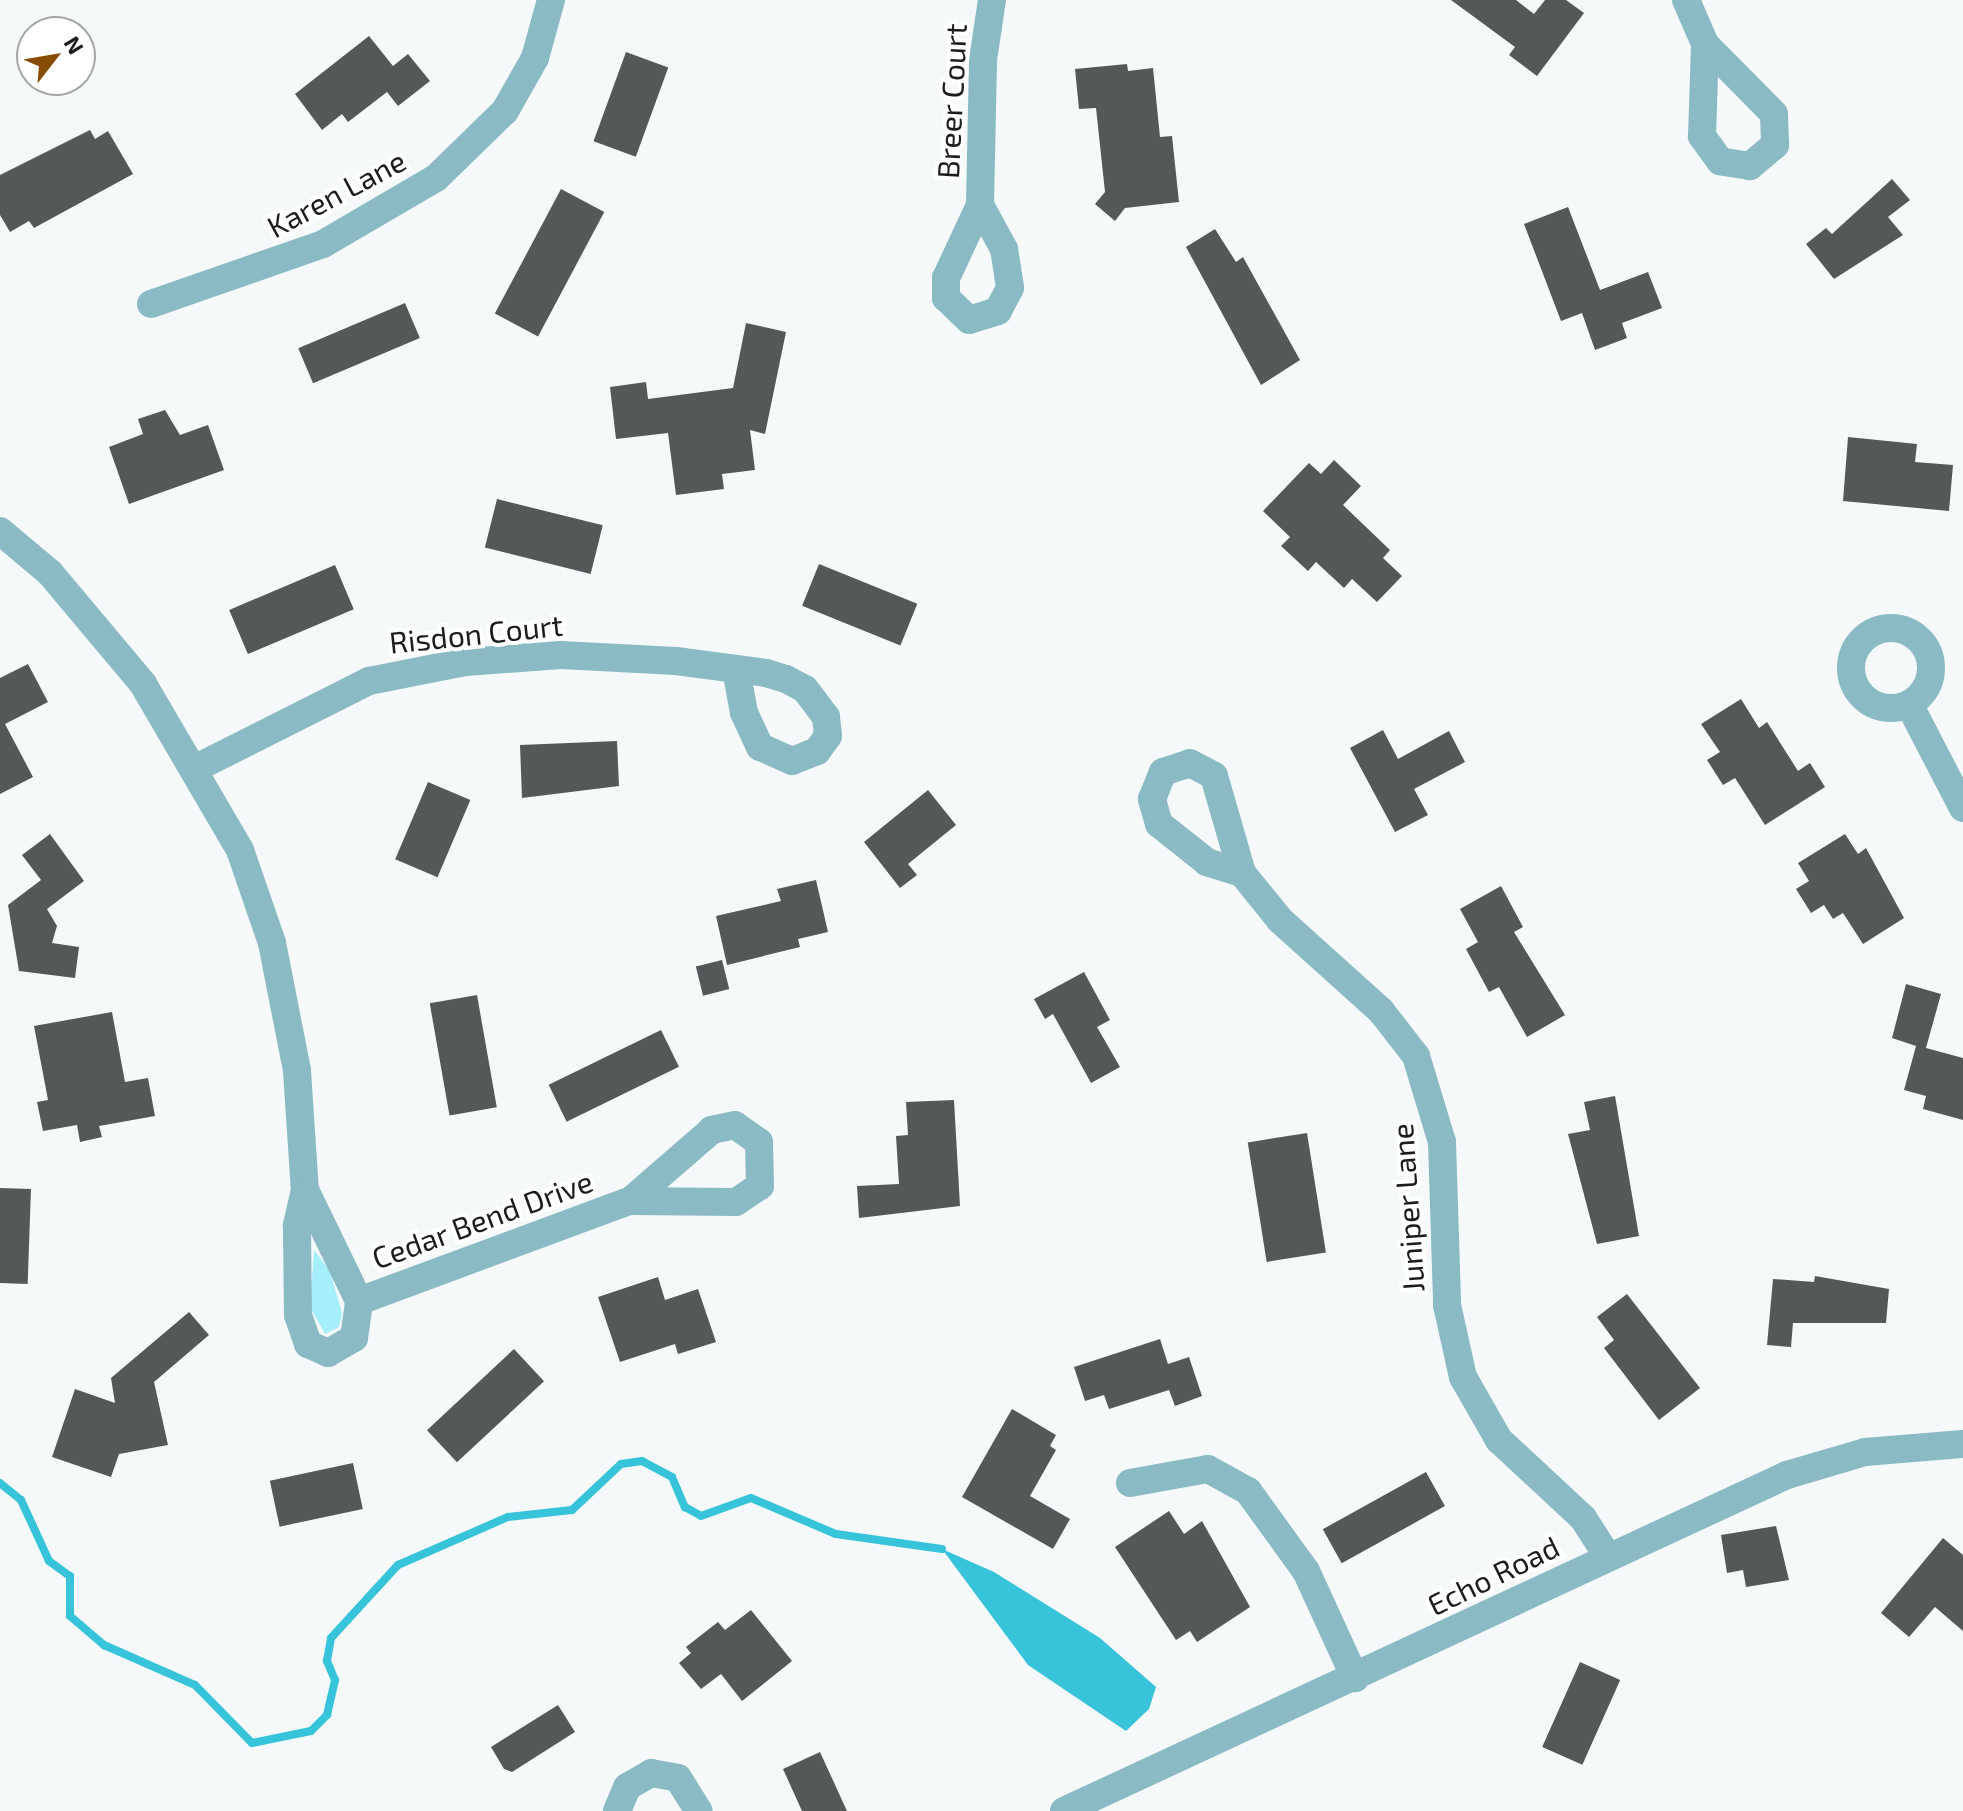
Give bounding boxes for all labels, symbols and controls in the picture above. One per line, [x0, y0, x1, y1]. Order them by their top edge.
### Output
north arrow [16, 16, 96, 96]
street label: Breer Court [929, 22, 973, 180]
text: N [60, 31, 90, 58]
street label: Karen Lane [261, 142, 411, 244]
street label: Risdon Court [387, 606, 565, 660]
street label: Juniper Lane [1383, 1122, 1431, 1294]
street label: Cedar Bend Drive [366, 1162, 598, 1276]
street label: Echo Road [1421, 1528, 1565, 1622]

